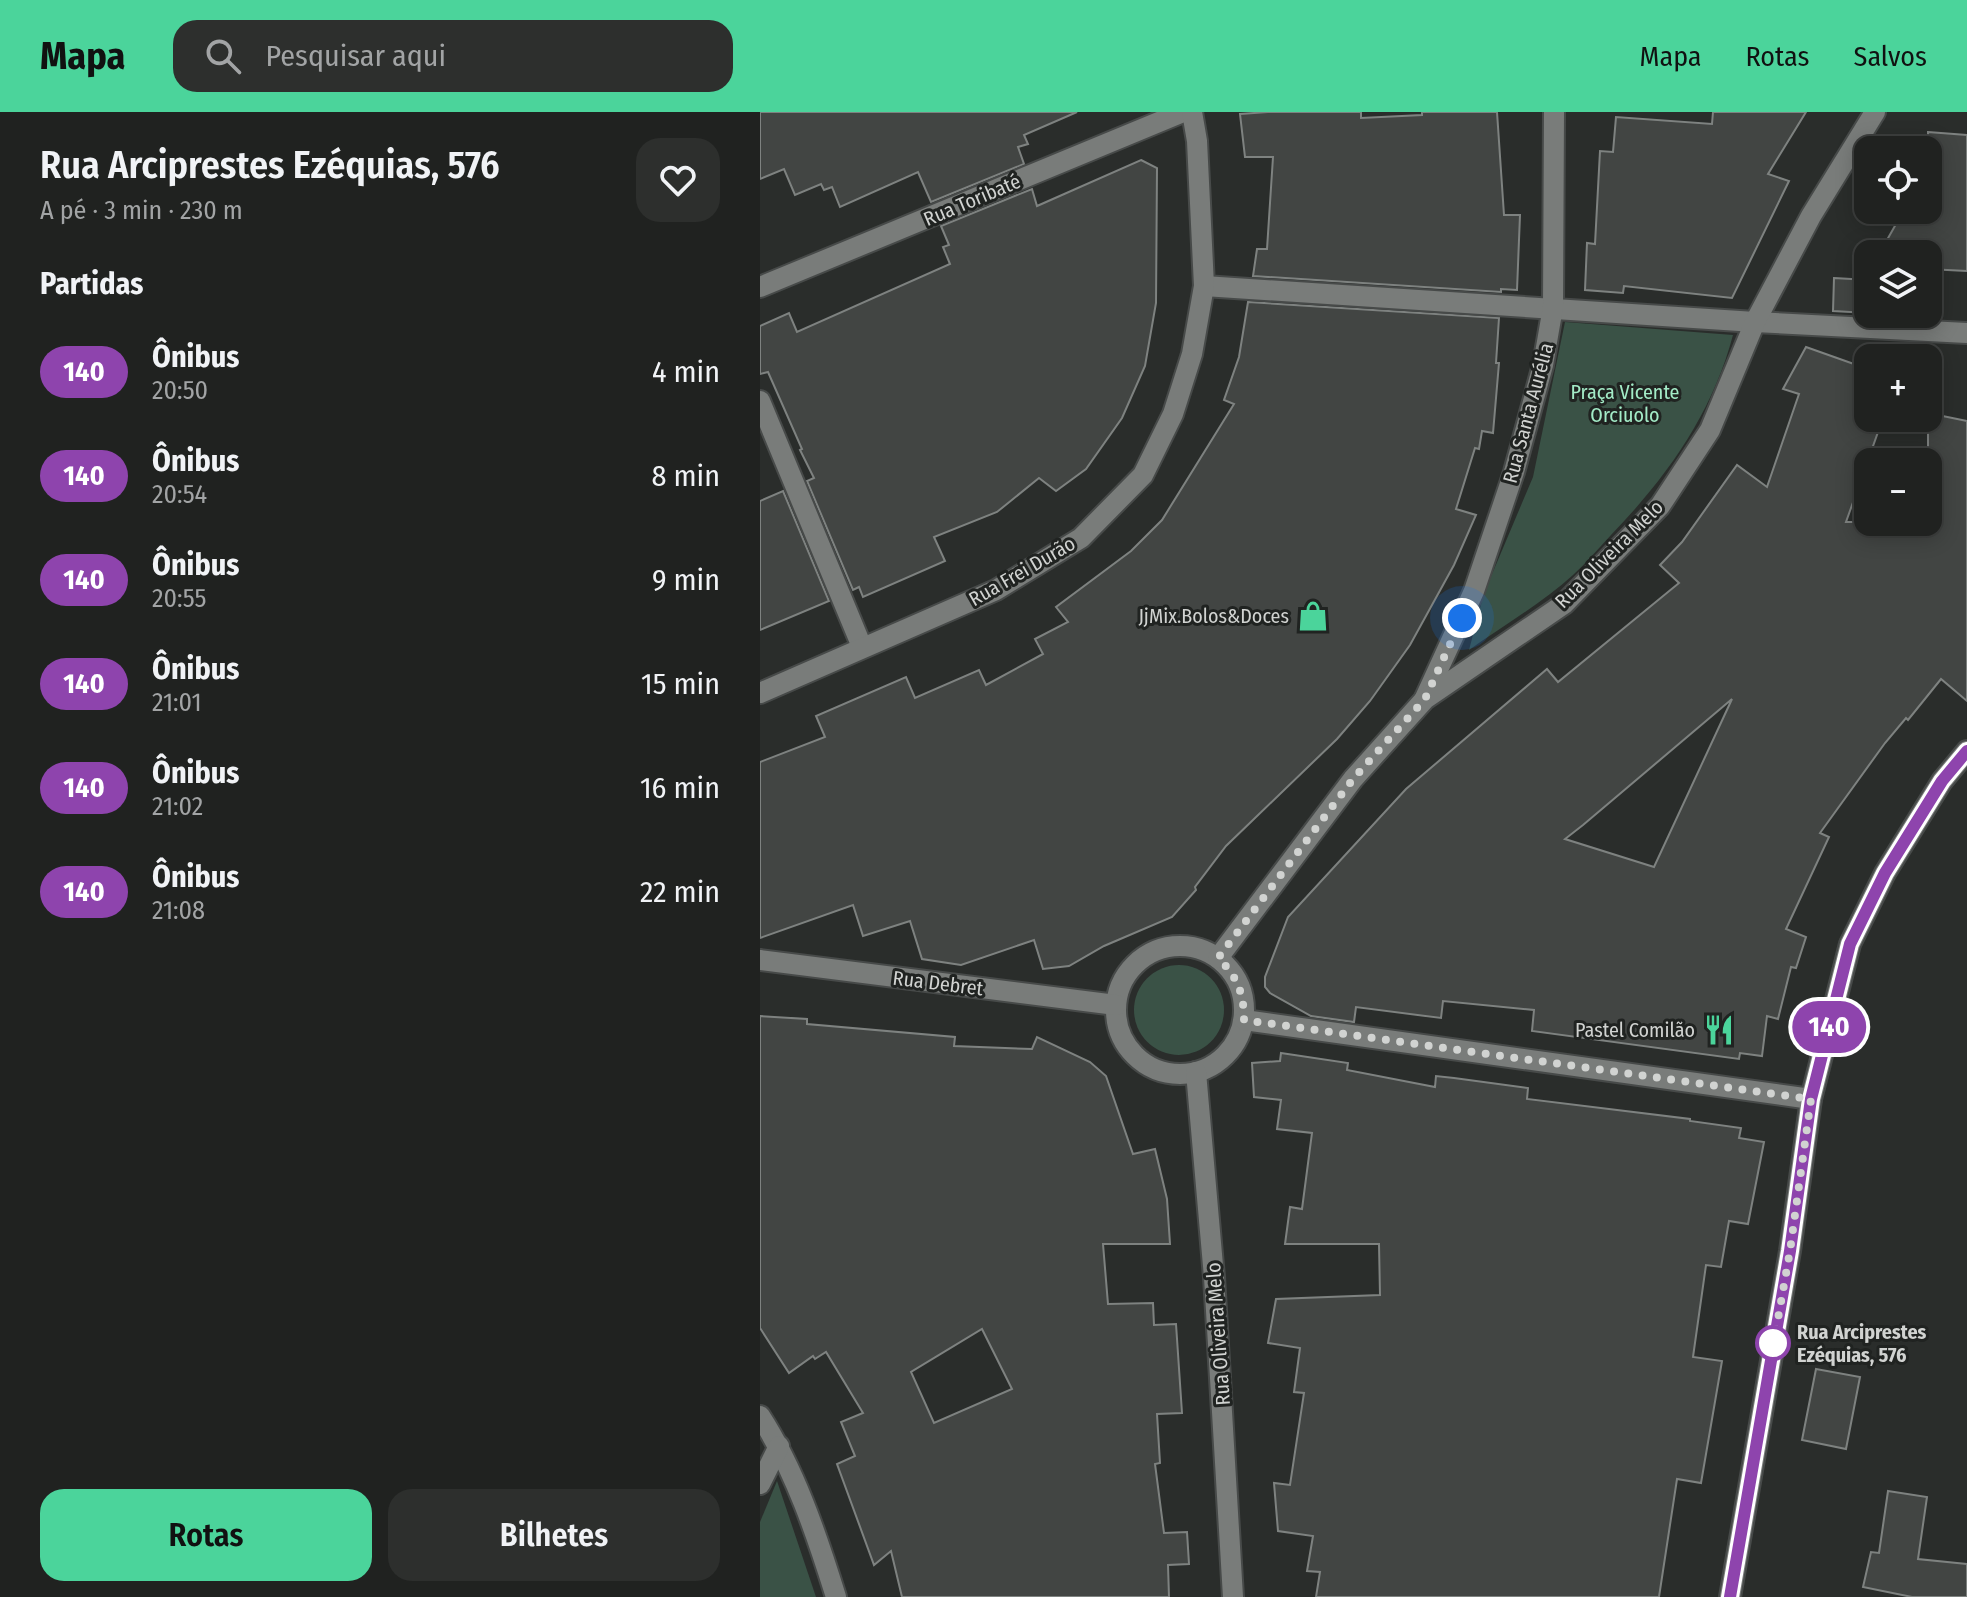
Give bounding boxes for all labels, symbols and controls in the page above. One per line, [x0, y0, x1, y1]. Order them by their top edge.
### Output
search box [173, 20, 733, 92]
text: Mapa [40, 33, 125, 79]
icon: search [201, 34, 245, 78]
text: Pesquisar aqui [265, 38, 446, 74]
text: Mapa [1640, 40, 1702, 73]
text: Rotas [1746, 40, 1810, 73]
text: Salvos [1854, 40, 1927, 73]
map controls [1854, 136, 1942, 536]
button: locate [1854, 136, 1942, 224]
button: heart [636, 138, 720, 222]
text: Rua Arciprestes Ezéquias, 576 [40, 142, 500, 188]
street label: Rua Toribaté [920, 169, 1024, 231]
text: A pé · 3 min · 230 m [40, 195, 243, 226]
button: layers [1854, 240, 1942, 328]
text: Partidas [40, 266, 143, 302]
text: Ônibus [152, 339, 239, 375]
street label: Rua Santa Aurélia [1498, 340, 1558, 486]
button: + [1854, 344, 1942, 432]
text: 4 min [652, 354, 720, 390]
text: 140 [63, 355, 105, 388]
text: 20:50 [152, 375, 208, 406]
park label: Praça Vicente Orciuolo [1570, 380, 1680, 427]
text: Ônibus [152, 443, 239, 479]
button: − [1854, 448, 1942, 536]
text: 8 min [652, 458, 720, 494]
text: 140 [63, 459, 105, 492]
text: 20:54 [152, 479, 207, 510]
street label: Rua Oliveira Melo [1550, 495, 1668, 613]
street label: Rua Frei Durão [965, 531, 1079, 611]
text: Ônibus [152, 547, 239, 583]
text: 9 min [652, 562, 720, 598]
text: 140 [63, 563, 105, 596]
text: 20:55 [152, 583, 206, 614]
your location [1442, 598, 1482, 638]
shop icon: JjMix.Bolos&Doces [1296, 599, 1330, 633]
place label: JjMix.Bolos&Doces [1138, 604, 1289, 628]
text: Ônibus [152, 651, 239, 687]
text: 15 min [641, 666, 720, 702]
text: 140 [63, 667, 105, 700]
text: 21:01 [152, 687, 202, 718]
text: Ônibus [152, 755, 239, 791]
text: 16 min [640, 770, 720, 806]
text: 140 [63, 771, 105, 804]
text: 21:02 [152, 791, 203, 822]
text: Ônibus [152, 859, 239, 895]
text: 22 min [640, 874, 720, 910]
text: 140 [63, 875, 105, 908]
text: 21:08 [152, 895, 205, 926]
street label: Rua Debret [891, 966, 985, 1001]
line badge: 140 [1783, 1001, 1875, 1053]
text: 140 [1808, 1010, 1850, 1043]
restaurant icon: Pastel Comilão [1702, 1013, 1736, 1047]
place label: Pastel Comilão [1575, 1018, 1695, 1042]
street label: Rua Oliveira Melo [1201, 1262, 1235, 1406]
place label: Rua Arciprestes Ezéquias, 576 [1797, 1320, 1927, 1367]
marker: Rua Arciprestes Ezéquias, 576 [1756, 1326, 1790, 1360]
button: Rotas [40, 1489, 372, 1581]
button: Bilhetes [388, 1489, 720, 1581]

